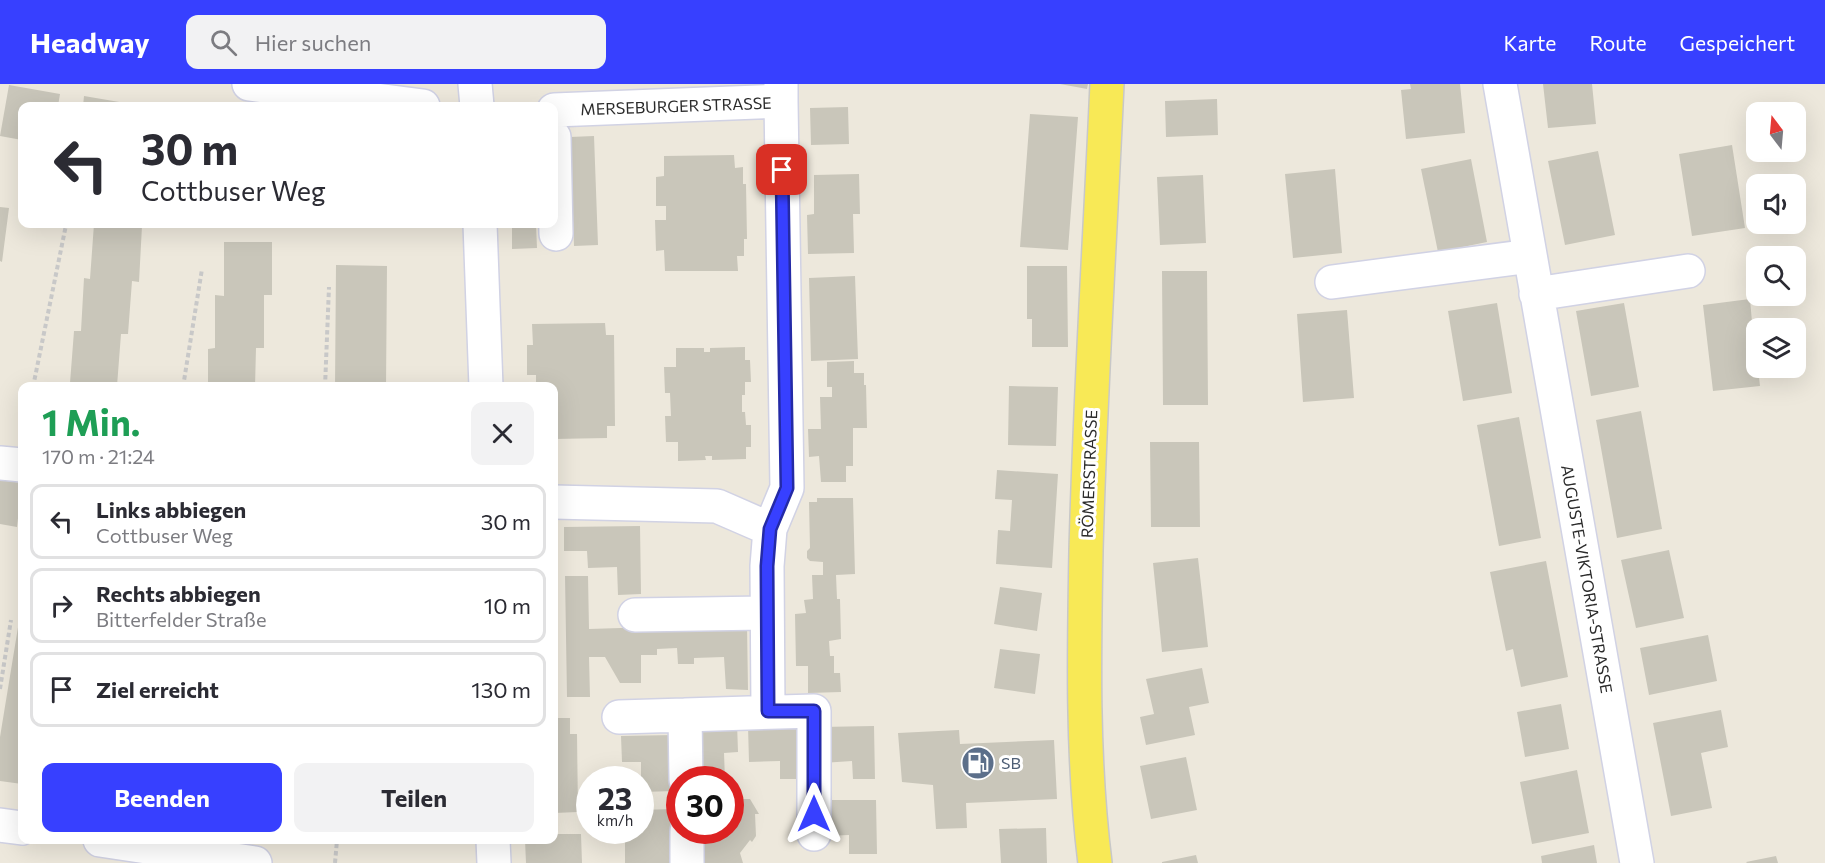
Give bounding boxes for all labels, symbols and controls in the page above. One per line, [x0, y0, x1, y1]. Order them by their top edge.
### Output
search box [186, 15, 606, 69]
text: Headway [30, 25, 150, 59]
icon: search [207, 26, 240, 59]
text: Hier suchen [255, 29, 371, 56]
text: Karte [1503, 30, 1556, 55]
text: Route [1589, 30, 1647, 55]
text: Gespeichert [1680, 30, 1795, 55]
street label: MERSEBURGER STRASSE [580, 93, 772, 118]
north arrow [1746, 102, 1806, 162]
map controls [1746, 102, 1806, 378]
text: 30 m [141, 122, 238, 174]
icon: left [42, 126, 120, 204]
pin [756, 144, 807, 195]
icon: arrive [765, 153, 798, 186]
text: Cottbuser Weg [141, 174, 326, 207]
button: sound [1746, 174, 1806, 234]
button: search [1746, 246, 1806, 306]
button: layers [1746, 318, 1806, 378]
text: 1 Min. [42, 399, 140, 443]
button: close [471, 402, 534, 465]
street label: RÖMERSTRASSE [1077, 410, 1100, 538]
text: 170 m · 21:24 [42, 444, 155, 468]
street label: AUGUSTE-VIKTORIA-STRASSE [1558, 463, 1617, 695]
text: Links abbiegen [96, 496, 246, 523]
icon: left [45, 505, 78, 538]
text: 30 m [481, 508, 531, 535]
text: Cottbuser Weg [96, 523, 233, 547]
text: Rechts abbiegen [96, 580, 261, 607]
icon: right [45, 589, 78, 622]
text: 10 m [484, 592, 531, 619]
text: Bitterfelder Straße [96, 607, 266, 631]
icon: arrive [45, 673, 78, 706]
text: Ziel erreicht [96, 676, 219, 703]
text: 130 m [471, 676, 531, 703]
fuel station icon: SB [960, 745, 996, 781]
place label: SB [1001, 753, 1021, 772]
button: Beenden [42, 763, 282, 832]
button: Teilen [294, 763, 534, 832]
speed limit sign: 30 [666, 766, 744, 844]
text: 23 [598, 779, 632, 816]
position arrow [782, 782, 846, 846]
text: km/h [597, 811, 633, 829]

